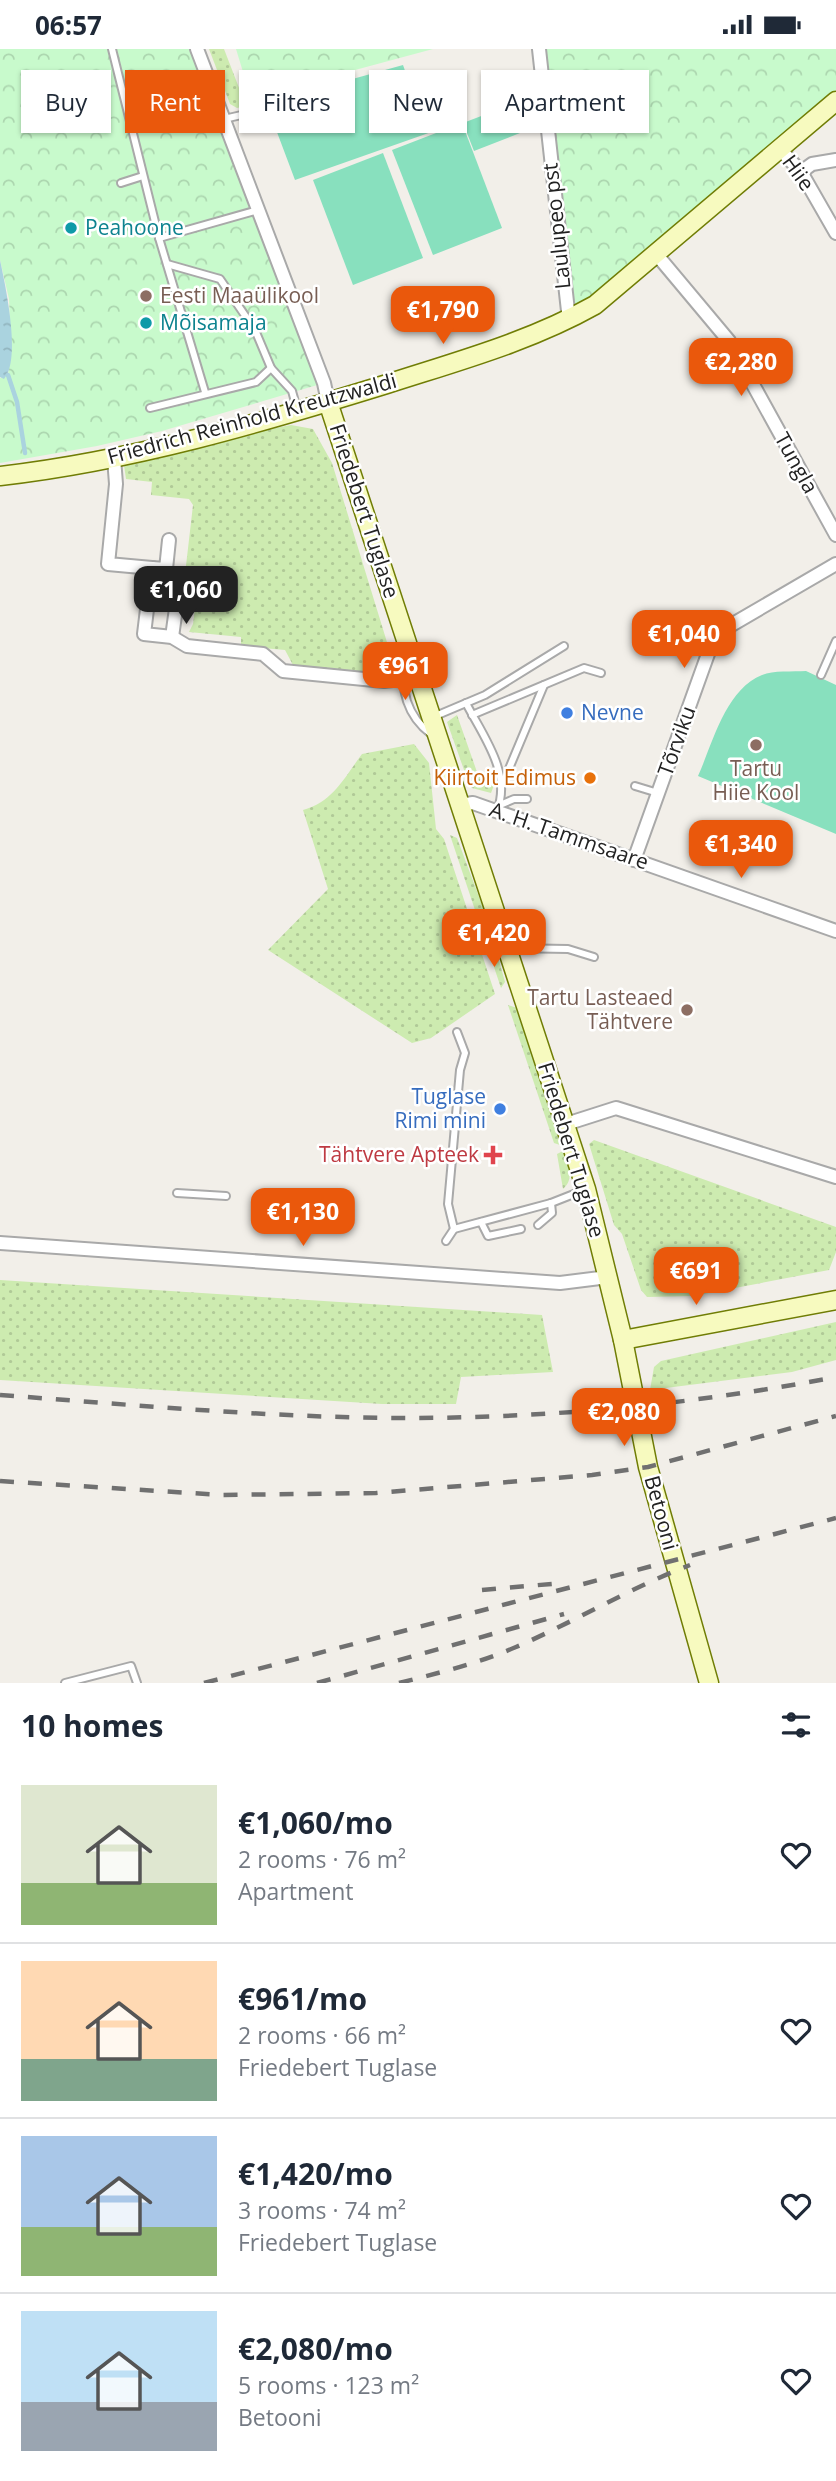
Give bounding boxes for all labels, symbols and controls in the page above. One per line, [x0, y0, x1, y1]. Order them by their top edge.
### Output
text: 06:57 [35, 7, 102, 43]
chip: Buy [21, 70, 111, 133]
chip: Rent [125, 70, 225, 133]
chip: Filters [239, 70, 355, 133]
chip: New [369, 70, 467, 133]
chip: Apartment [481, 70, 649, 133]
street label: Hiie [776, 149, 821, 196]
street label: Laulupeo pst [535, 162, 577, 291]
place label: Peahoone [85, 213, 184, 241]
marker: Peahoone [63, 220, 79, 236]
place label: Eesti Maaülikool [160, 281, 319, 309]
pin: €1,790 [386, 287, 500, 346]
marker: Eesti Maaülikool [138, 288, 154, 304]
text: €1,790 [407, 293, 479, 325]
place label: Mõisamaja [160, 308, 267, 336]
marker: Mõisamaja [138, 315, 154, 331]
pin: €2,280 [684, 339, 798, 398]
text: €2,280 [705, 345, 777, 377]
street label: Friedrich Reinhold Kreutzwaldi [104, 366, 400, 470]
street label: Friedebert Tuglase [324, 420, 406, 602]
street label: Tungla [769, 427, 825, 498]
pin: €1,060 [129, 567, 243, 626]
text: €1,060 [150, 573, 222, 605]
pin: €1,040 [627, 611, 741, 670]
text: €1,040 [648, 617, 720, 649]
pin: €961 [364, 643, 446, 702]
text: €961 [379, 649, 431, 681]
place label: Nevne [581, 698, 644, 726]
street label: Tõrviku [651, 702, 702, 780]
marker: Nevne [559, 705, 575, 721]
marker: Tartu Hiie Kool [748, 737, 764, 753]
place label: Tartu Hiie Kool [713, 754, 799, 806]
place label: Kiirtoit Edimus [433, 763, 576, 791]
marker: Kiirtoit Edimus [582, 770, 598, 786]
street label: A. H. Tammsaare [486, 795, 653, 875]
pin: €1,340 [684, 821, 798, 880]
text: €1,340 [705, 827, 777, 859]
pin: €1,420 [437, 909, 551, 969]
text: €1,420 [458, 916, 530, 948]
place label: Tartu Lasteaed Tähtvere [527, 983, 673, 1035]
marker: Tartu Lasteaed Tähtvere [679, 1002, 695, 1018]
street label: Friedebert Tuglase [532, 1059, 612, 1241]
place label: Tuglase Rimi mini [395, 1082, 486, 1134]
marker: Tuglase Rimi mini [492, 1101, 508, 1117]
place label: Tähtvere Apteek [319, 1140, 479, 1168]
marker: Tähtvere Apteek [485, 1147, 501, 1163]
pin: €1,130 [246, 1189, 360, 1248]
text: €1,130 [267, 1195, 339, 1227]
pin: €691 [655, 1247, 737, 1307]
text: €691 [670, 1254, 722, 1286]
pin: €2,080 [567, 1389, 681, 1448]
text: €2,080 [588, 1395, 660, 1427]
street label: Betooni [639, 1472, 685, 1553]
text: 10 homes [21, 1705, 164, 1746]
icon: filters [777, 1706, 815, 1744]
text: €1,060/mo [238, 1802, 393, 1843]
icon: home [77, 1813, 161, 1897]
icon: heart [777, 1836, 815, 1874]
text: 2 rooms · 76 m² [238, 1843, 406, 1875]
text: Apartment [238, 1875, 354, 1907]
text: €961/mo [238, 1978, 367, 2019]
icon: home [77, 1989, 161, 2073]
icon: heart [777, 2012, 815, 2050]
text: 2 rooms · 66 m² [238, 2019, 406, 2051]
text: Friedebert Tuglase [238, 2051, 437, 2083]
text: €1,420/mo [238, 2153, 393, 2194]
icon: home [77, 2164, 161, 2248]
icon: heart [777, 2187, 815, 2225]
text: 3 rooms · 74 m² [238, 2194, 406, 2226]
text: Friedebert Tuglase [238, 2226, 437, 2258]
text: €2,080/mo [238, 2328, 393, 2369]
icon: home [77, 2339, 161, 2423]
icon: heart [777, 2362, 815, 2400]
text: 5 rooms · 123 m² [238, 2369, 419, 2401]
text: Betooni [238, 2401, 322, 2433]

